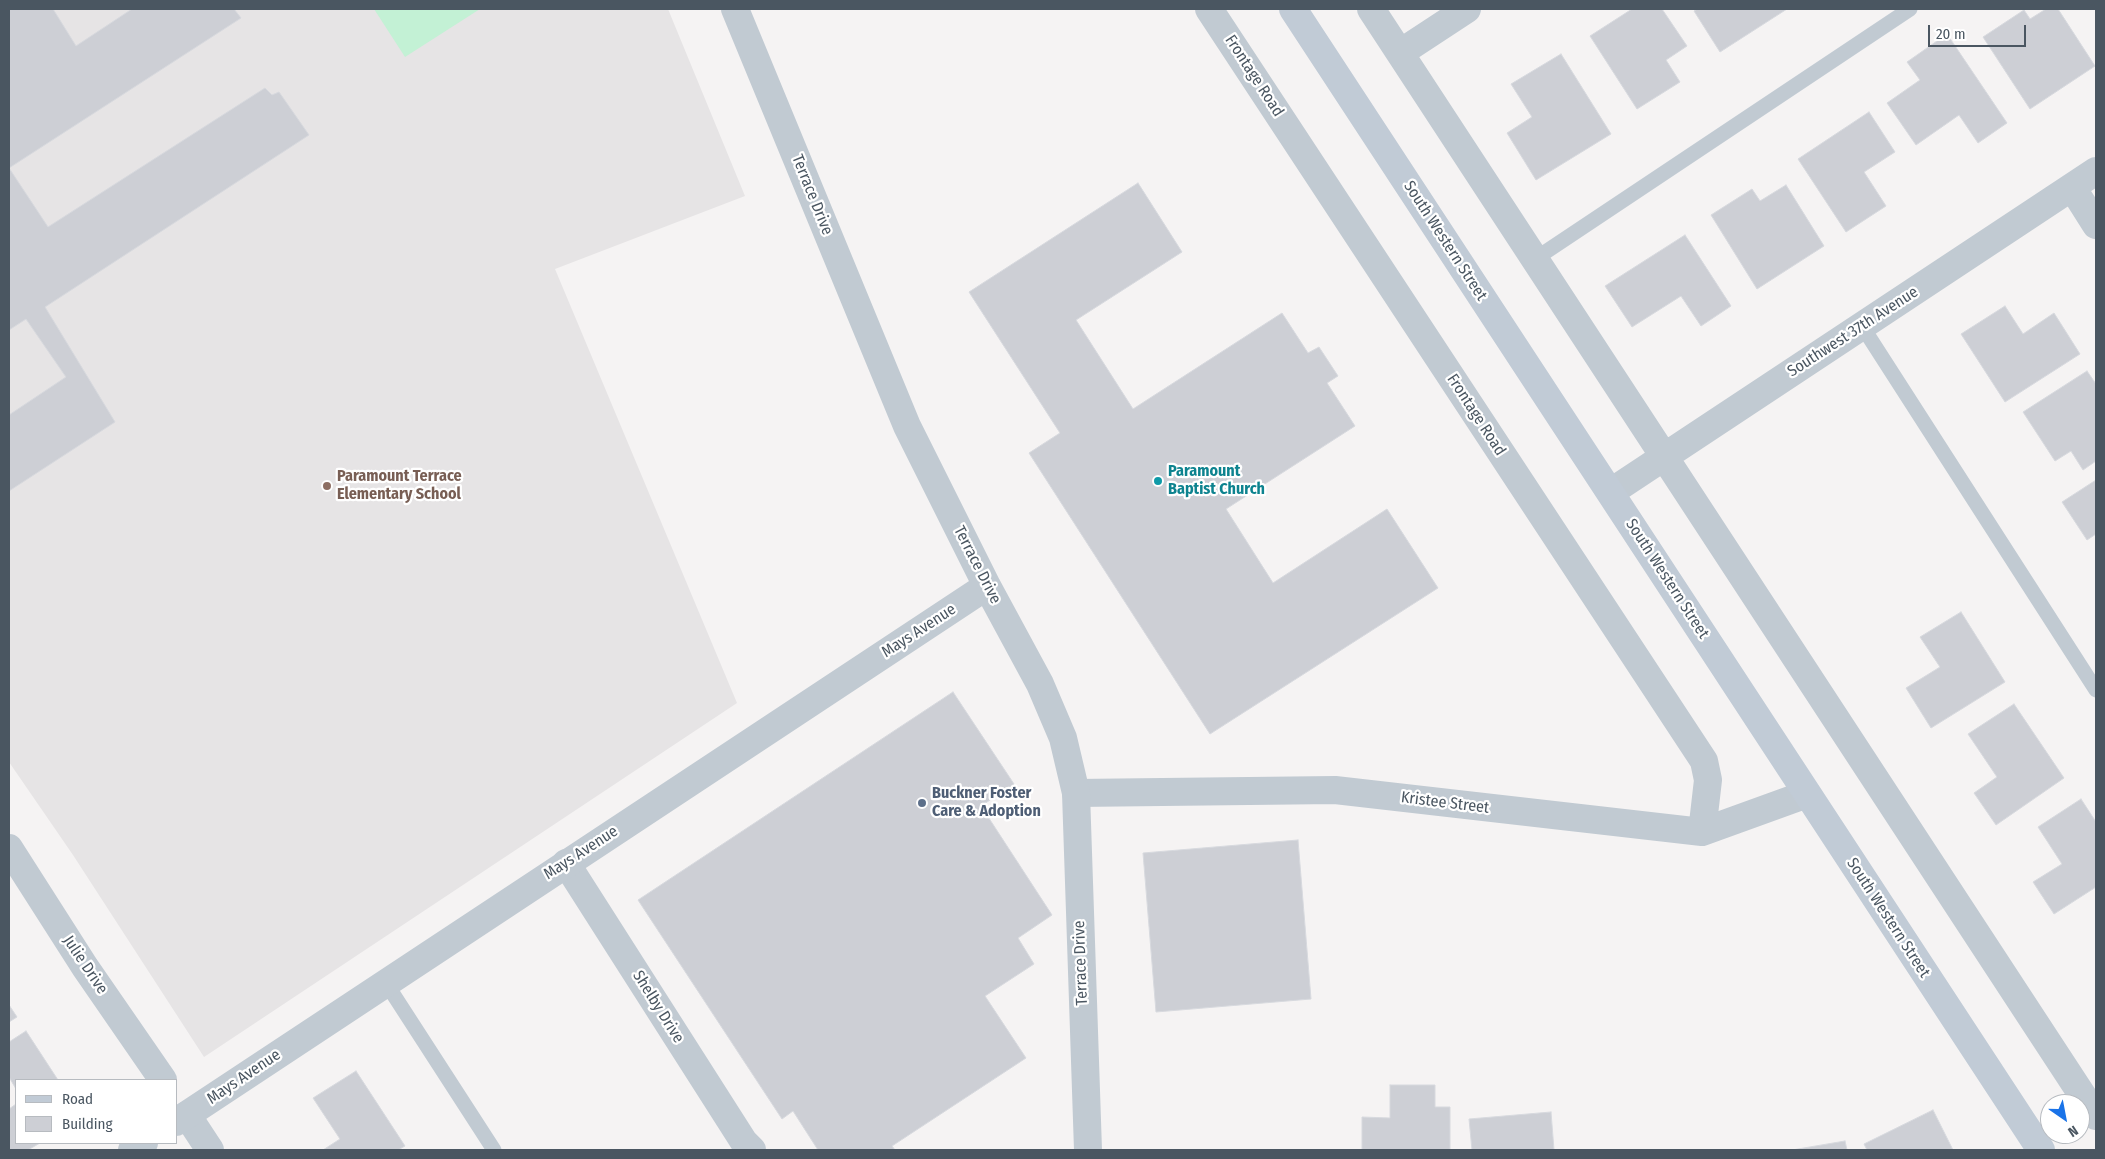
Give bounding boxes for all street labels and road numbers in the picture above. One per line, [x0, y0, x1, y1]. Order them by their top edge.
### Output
street label: Frontage Road [1221, 32, 1287, 120]
street label: Terrace Drive [787, 152, 837, 238]
street label: South Western Street [1399, 178, 1491, 304]
street label: Southwest 37th Avenue [1784, 283, 1922, 381]
street label: Frontage Road [1443, 371, 1509, 459]
street label: South Western Street [1621, 516, 1713, 642]
street label: Terrace Drive [949, 523, 1005, 607]
street label: Mays Avenue [878, 600, 960, 662]
street label: Kristee Street [1400, 788, 1490, 818]
street label: Mays Avenue [540, 822, 622, 884]
street label: South Western Street [1842, 855, 1934, 981]
street label: Terrace Drive [1070, 920, 1092, 1006]
street label: Julie Drive [58, 932, 112, 998]
street label: Shelby Drive [628, 967, 688, 1047]
street label: Mays Avenue [204, 1045, 284, 1109]

